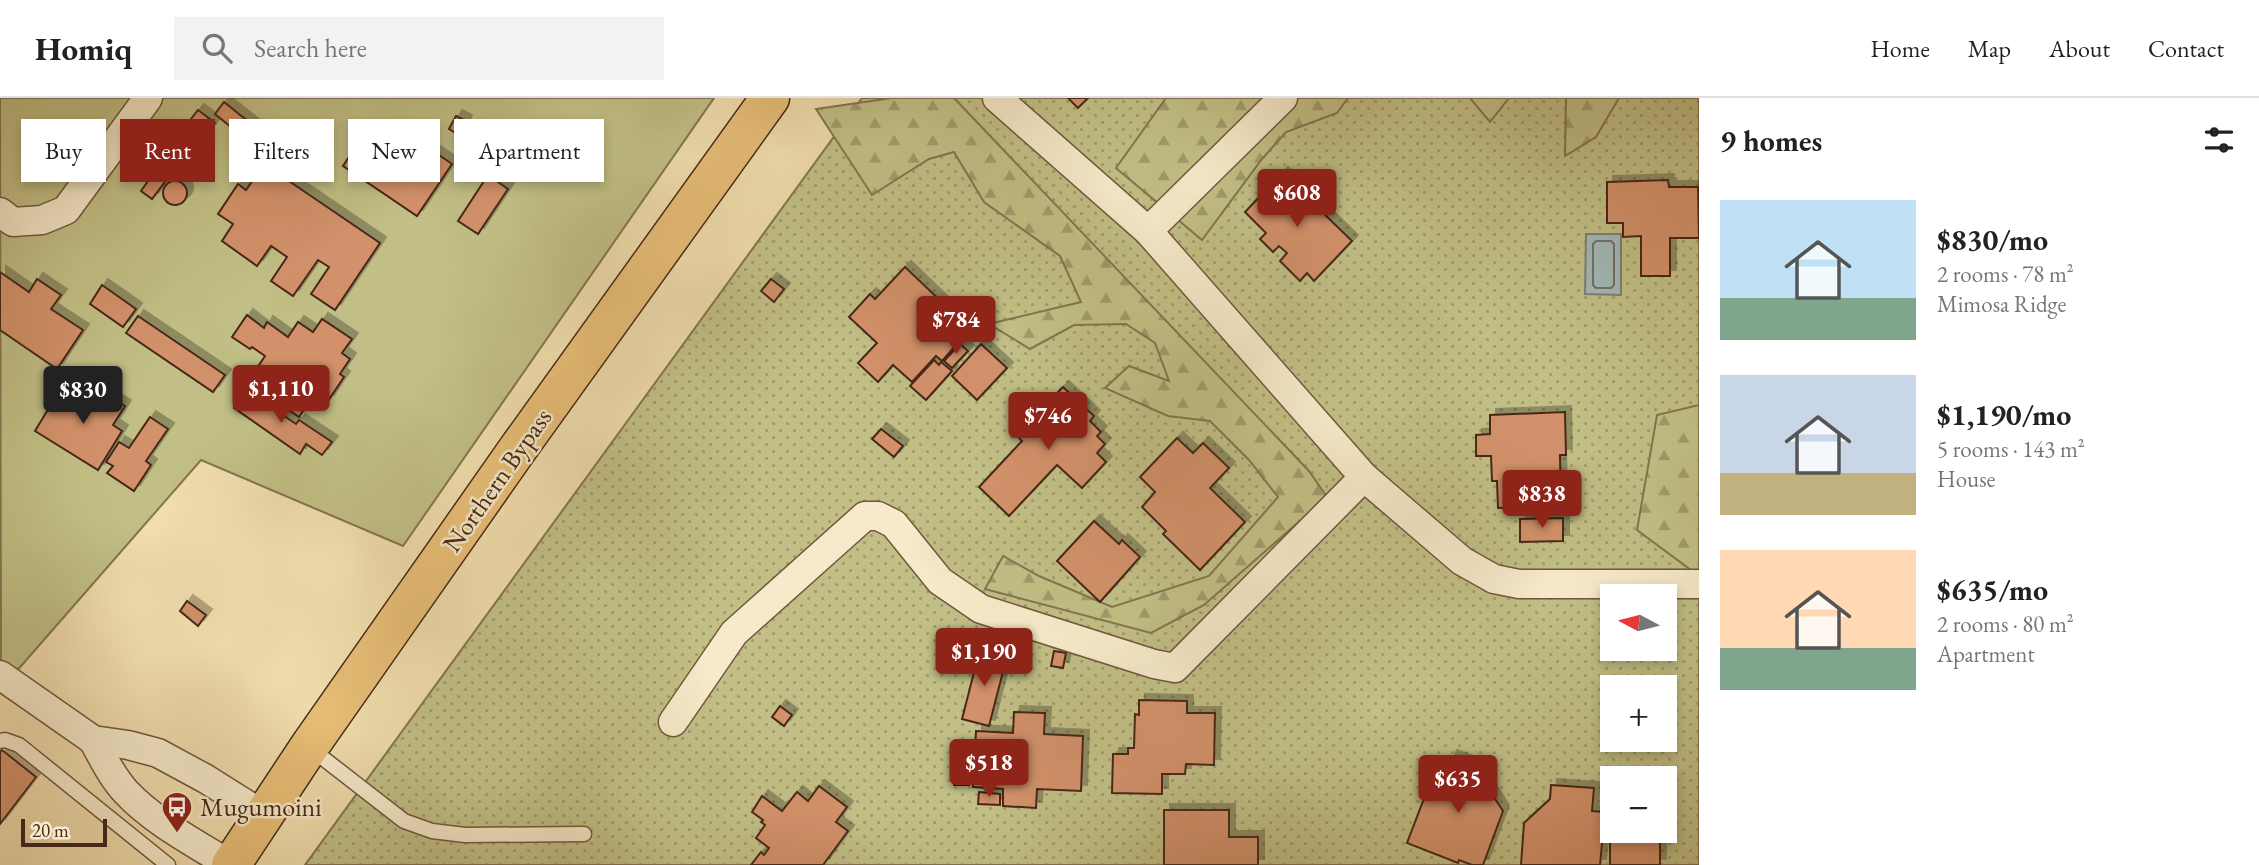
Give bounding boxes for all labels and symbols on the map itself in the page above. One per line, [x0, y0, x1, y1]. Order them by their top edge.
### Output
pin: $608 [1256, 170, 1338, 229]
pin: $784 [915, 296, 997, 356]
pin: $830 [42, 366, 124, 426]
pin: $1,110 [224, 366, 338, 425]
pin: $746 [1007, 392, 1089, 452]
street label: Northern Bypass [435, 401, 559, 559]
pin: $838 [1501, 470, 1583, 530]
north arrow [1600, 584, 1676, 662]
pin: $1,190 [927, 628, 1041, 688]
pin: $518 [948, 740, 1030, 799]
pin: $635 [1417, 756, 1499, 815]
bus stop icon: Mugumoini [160, 790, 194, 834]
place label: Mugumoini [200, 790, 322, 824]
scale bar [21, 816, 107, 848]

